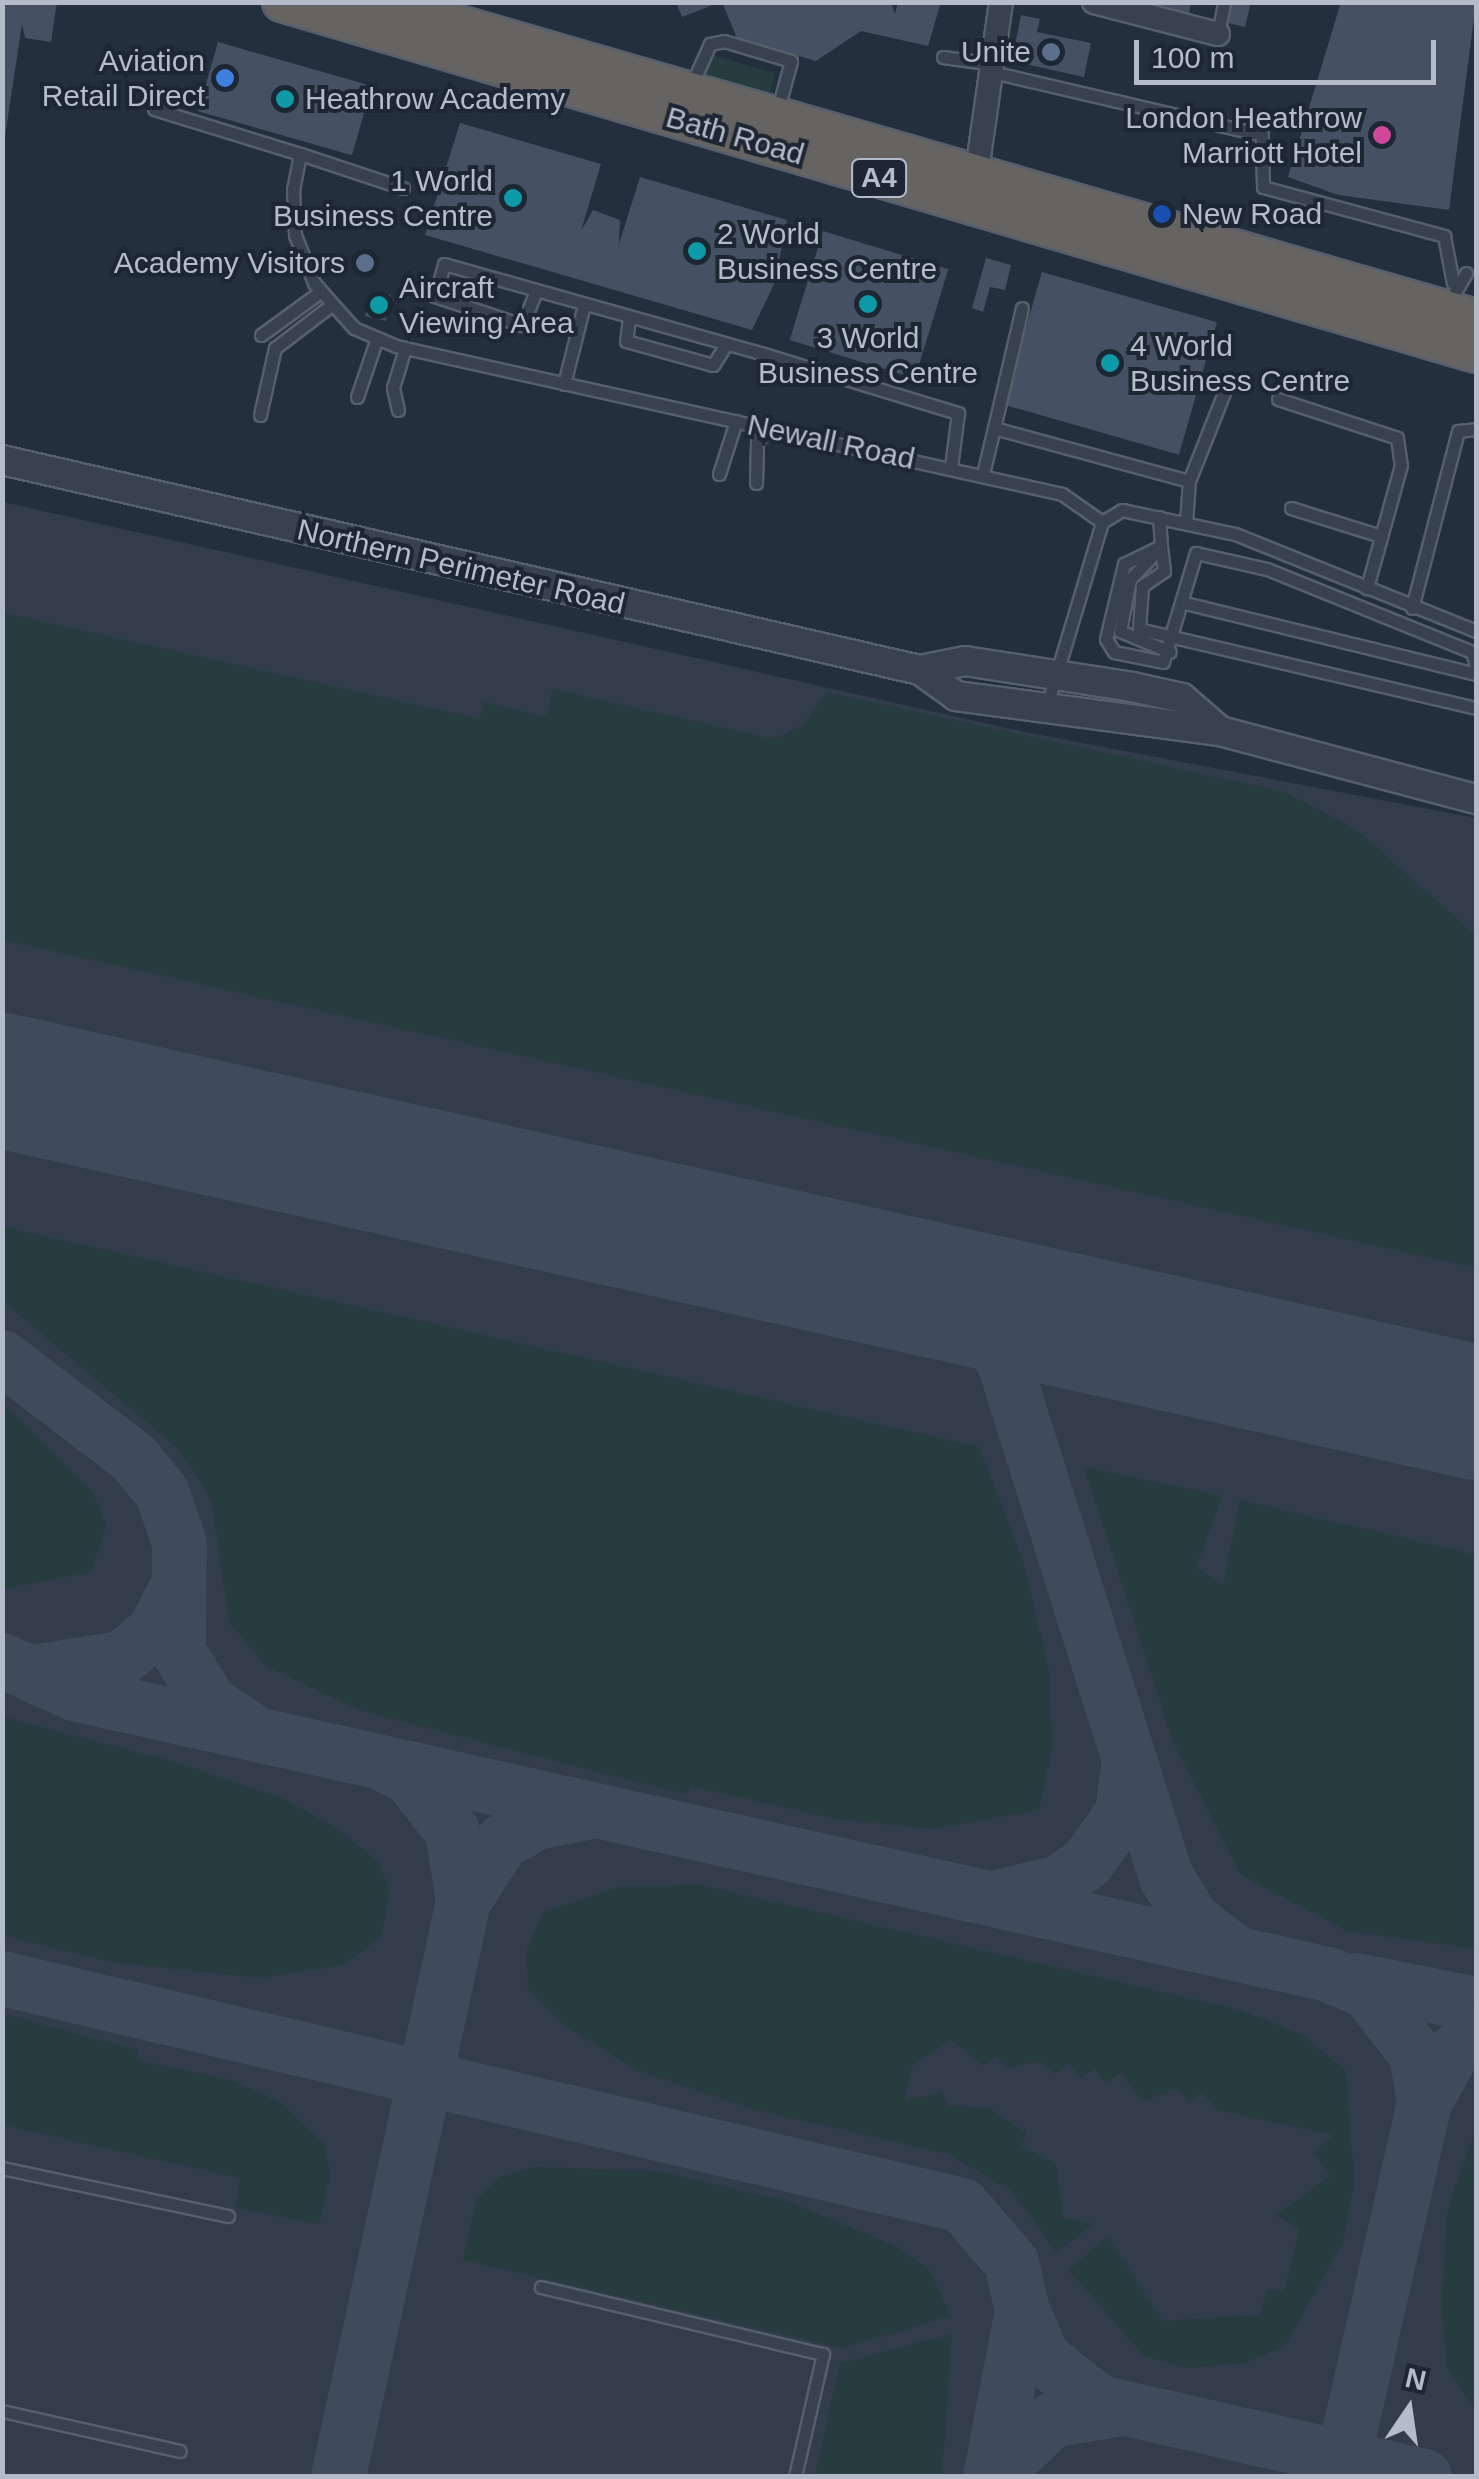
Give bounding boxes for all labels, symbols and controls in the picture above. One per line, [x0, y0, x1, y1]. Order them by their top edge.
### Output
scale bar [1139, 20, 1442, 82]
place label: Unite [961, 34, 1031, 70]
marker: Unite [1040, 41, 1062, 63]
text: 100 m [1151, 41, 1234, 74]
place label: Aviation Retail Direct [42, 43, 205, 114]
marker: Aviation Retail Direct [214, 67, 236, 89]
place label: Heathrow Academy [305, 81, 567, 117]
marker: Heathrow Academy [274, 88, 296, 110]
street label: Bath Road [662, 99, 808, 173]
place label: London Heathrow Marriott Hotel [1125, 100, 1362, 170]
marker: London Heathrow Marriott Hotel [1371, 124, 1393, 146]
road number: A4 [849, 155, 909, 201]
place label: 1 World Business Centre [273, 163, 493, 234]
marker: 1 World Business Centre [502, 187, 524, 209]
place label: New Road [1182, 196, 1322, 232]
marker: New Road [1151, 203, 1173, 225]
place label: 2 World Business Centre [717, 216, 937, 286]
marker: 2 World Business Centre [686, 240, 708, 262]
place label: Academy Visitors [114, 245, 345, 281]
marker: Academy Visitors [354, 252, 376, 274]
place label: Aircraft Viewing Area [399, 270, 575, 340]
marker: 3 World Business Centre [857, 293, 879, 315]
marker: Aircraft Viewing Area [368, 294, 390, 316]
place label: 3 World Business Centre [758, 320, 978, 390]
place label: 4 World Business Centre [1130, 328, 1350, 398]
marker: 4 World Business Centre [1099, 352, 1121, 374]
street label: Newall Road [744, 407, 918, 477]
street label: Northern Perimeter Road [294, 512, 628, 622]
north arrow [1359, 2359, 1459, 2459]
text: N [1403, 2362, 1429, 2397]

